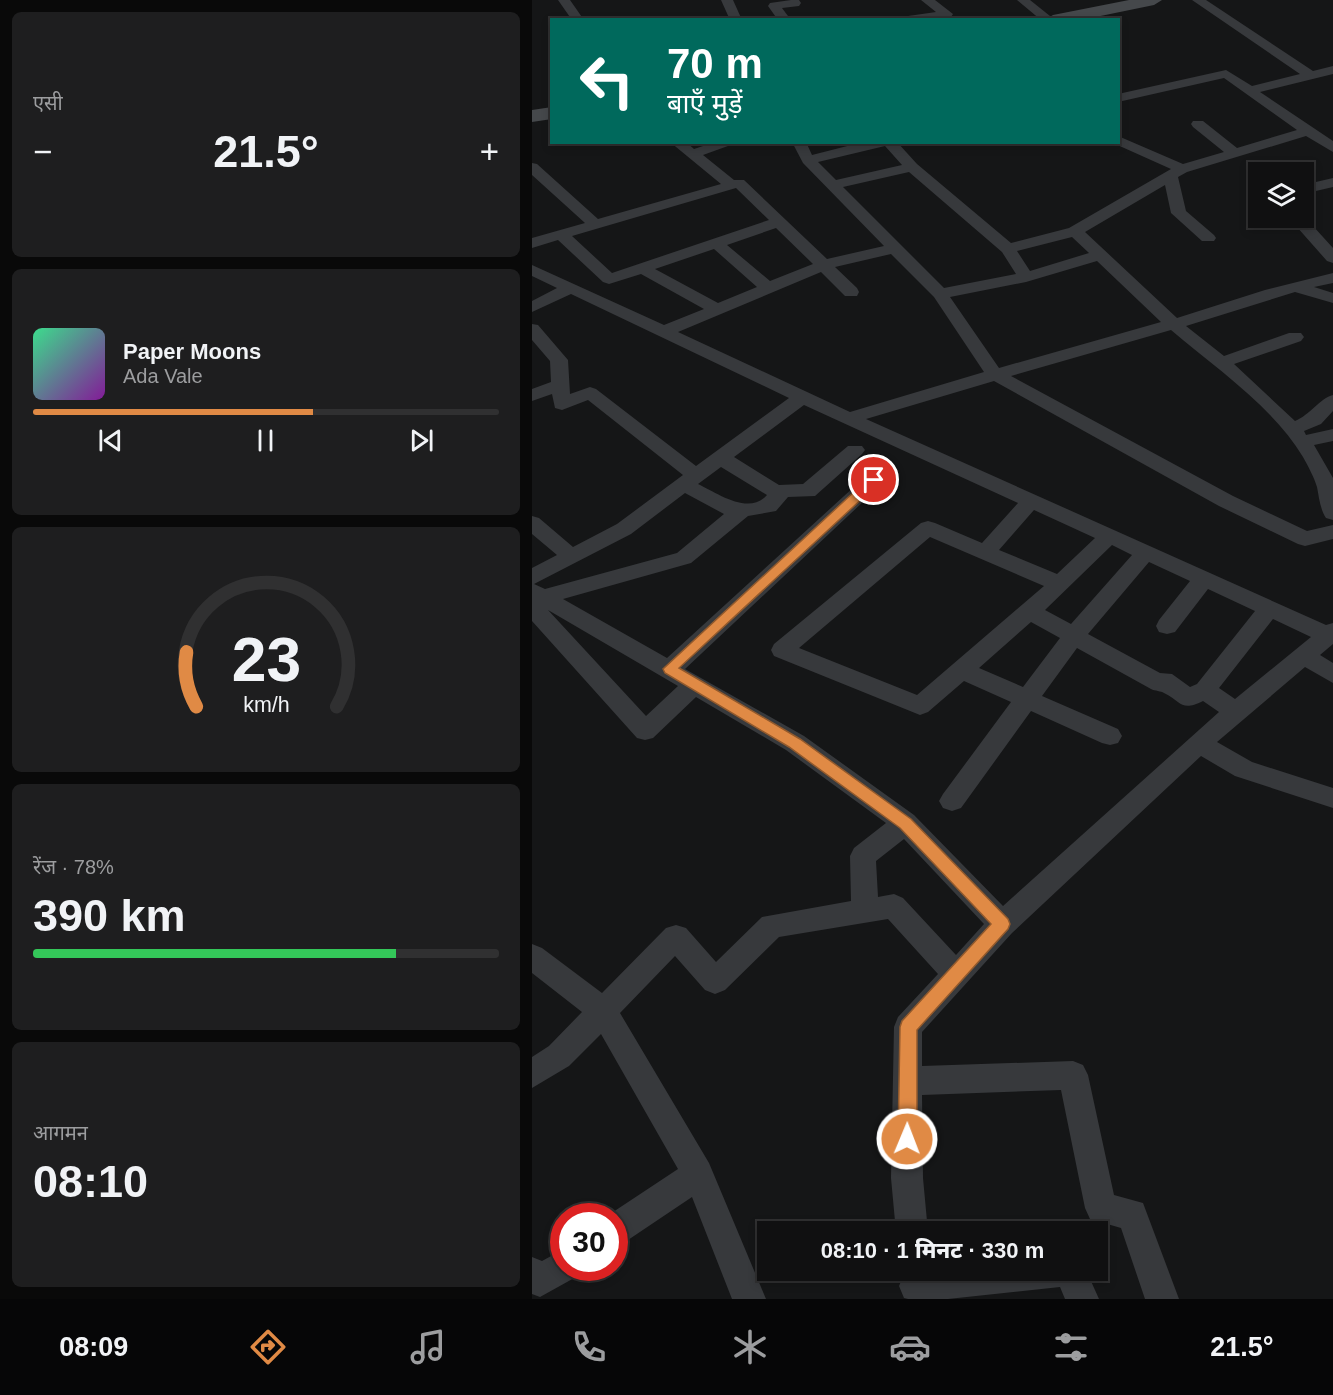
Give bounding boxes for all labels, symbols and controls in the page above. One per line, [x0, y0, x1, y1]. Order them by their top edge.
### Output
text: 70 m [667, 40, 763, 87]
icon: left [568, 42, 646, 120]
text: बाएँ मुड़ें [667, 89, 742, 119]
text: एसी [33, 92, 63, 114]
text: 21.5° [213, 126, 319, 177]
text: − [33, 133, 52, 170]
text: + [480, 133, 499, 170]
map controls [1248, 162, 1314, 228]
button: layers [1248, 162, 1314, 228]
text: Paper Moons [123, 339, 261, 364]
text: Ada Vale [123, 365, 203, 387]
icon: previous [94, 424, 127, 457]
icon: pause [249, 424, 282, 457]
icon: next [405, 424, 438, 457]
pin [848, 454, 899, 505]
icon: arrive [857, 463, 890, 496]
text: 23 [231, 625, 301, 694]
text: km/h [243, 693, 289, 717]
text: रेंज · 78% [33, 856, 114, 878]
text: 390 km [33, 890, 186, 941]
position arrow [875, 1107, 939, 1171]
text: आगमन [33, 1122, 88, 1144]
text: 08:10 [33, 1156, 148, 1207]
speed limit sign: 30 [550, 1203, 628, 1281]
text: 08:10 · 1 मिनट · 330 m [821, 1238, 1044, 1263]
icon: directions [247, 1326, 289, 1368]
icon: music [407, 1326, 449, 1368]
icon: phone [568, 1326, 610, 1368]
icon: climate [729, 1326, 771, 1368]
icon: car [889, 1326, 931, 1368]
icon: filters [1050, 1326, 1092, 1368]
text: 08:09 [59, 1332, 128, 1362]
text: 21.5° [1210, 1332, 1274, 1362]

